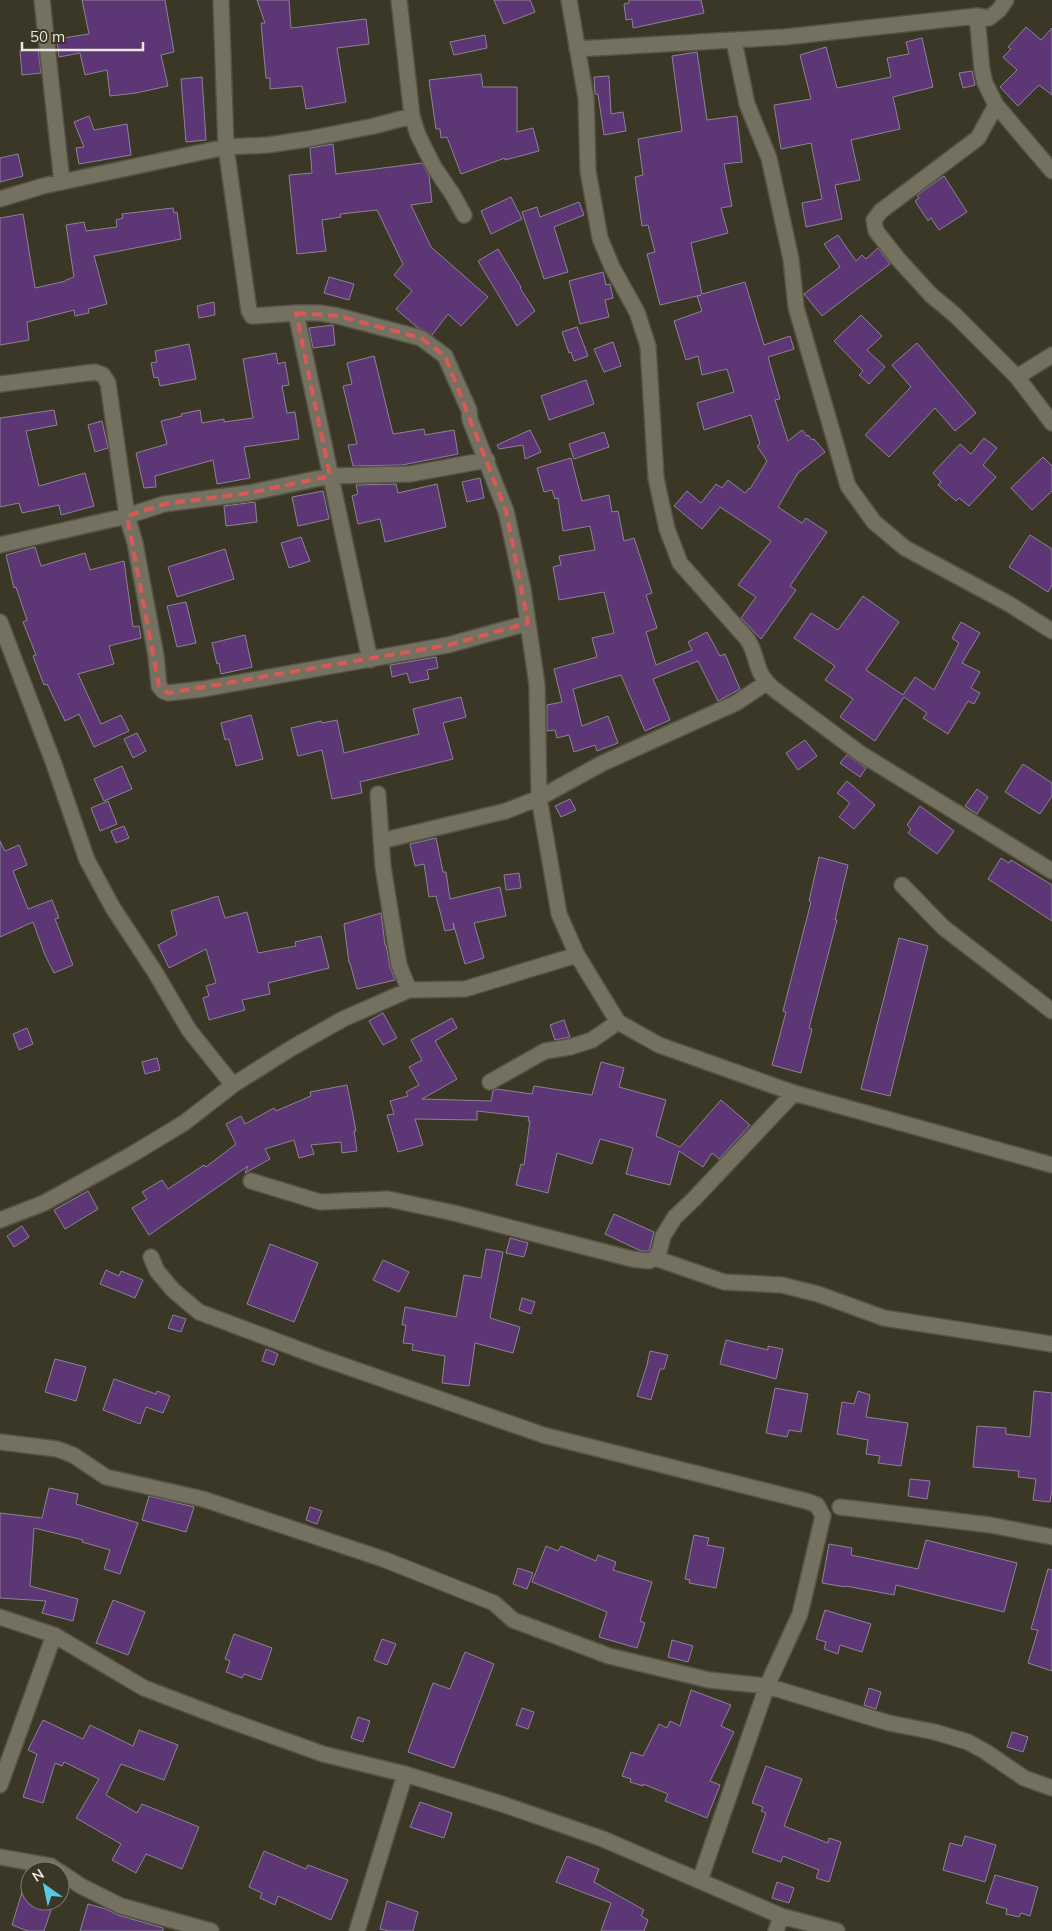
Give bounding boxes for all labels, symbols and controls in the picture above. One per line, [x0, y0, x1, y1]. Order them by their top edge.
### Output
scale bar [22, 20, 144, 52]
text: 50 m [30, 27, 65, 46]
north arrow [20, 1861, 70, 1911]
text: N [29, 1865, 47, 1886]

